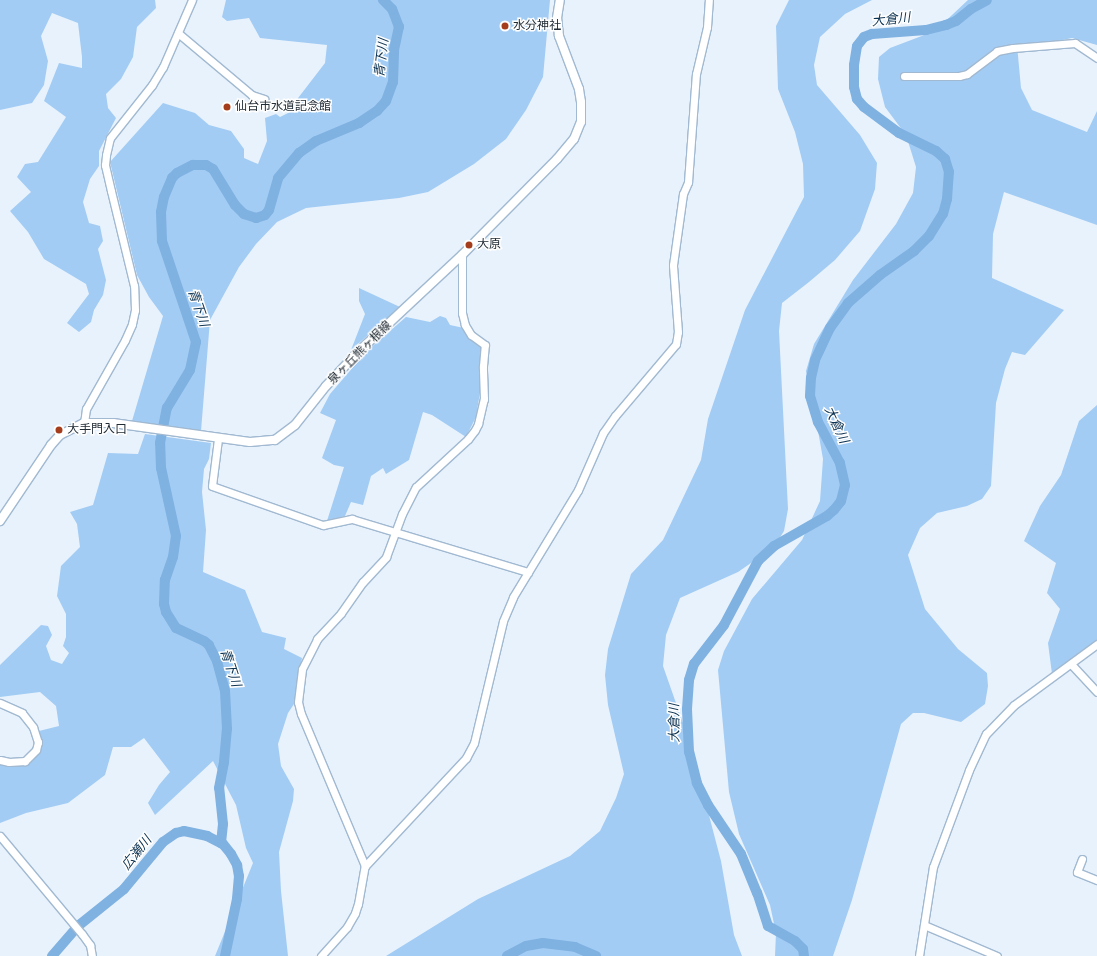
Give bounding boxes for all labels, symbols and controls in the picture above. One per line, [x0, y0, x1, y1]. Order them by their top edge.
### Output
water label: 大倉川 [871, 10, 911, 30]
place label: 水分神社 [513, 19, 561, 33]
marker: 水分神社 [500, 21, 510, 31]
water label: 青下川 [372, 38, 392, 78]
place label: 仙台市水道記念館 [235, 100, 331, 114]
marker: 仙台市水道記念館 [222, 102, 232, 112]
place label: 大原 [477, 238, 501, 252]
marker: 大原 [464, 240, 474, 250]
water label: 青下川 [184, 287, 212, 329]
street label: 泉ヶ丘熊ヶ根線 [325, 318, 395, 388]
water label: 大倉川 [821, 404, 851, 446]
place label: 大手門入口 [67, 423, 127, 437]
marker: 大手門入口 [54, 425, 64, 435]
water label: 青下川 [217, 647, 243, 689]
water label: 大倉川 [667, 703, 683, 743]
water label: 広瀬川 [119, 833, 155, 873]

